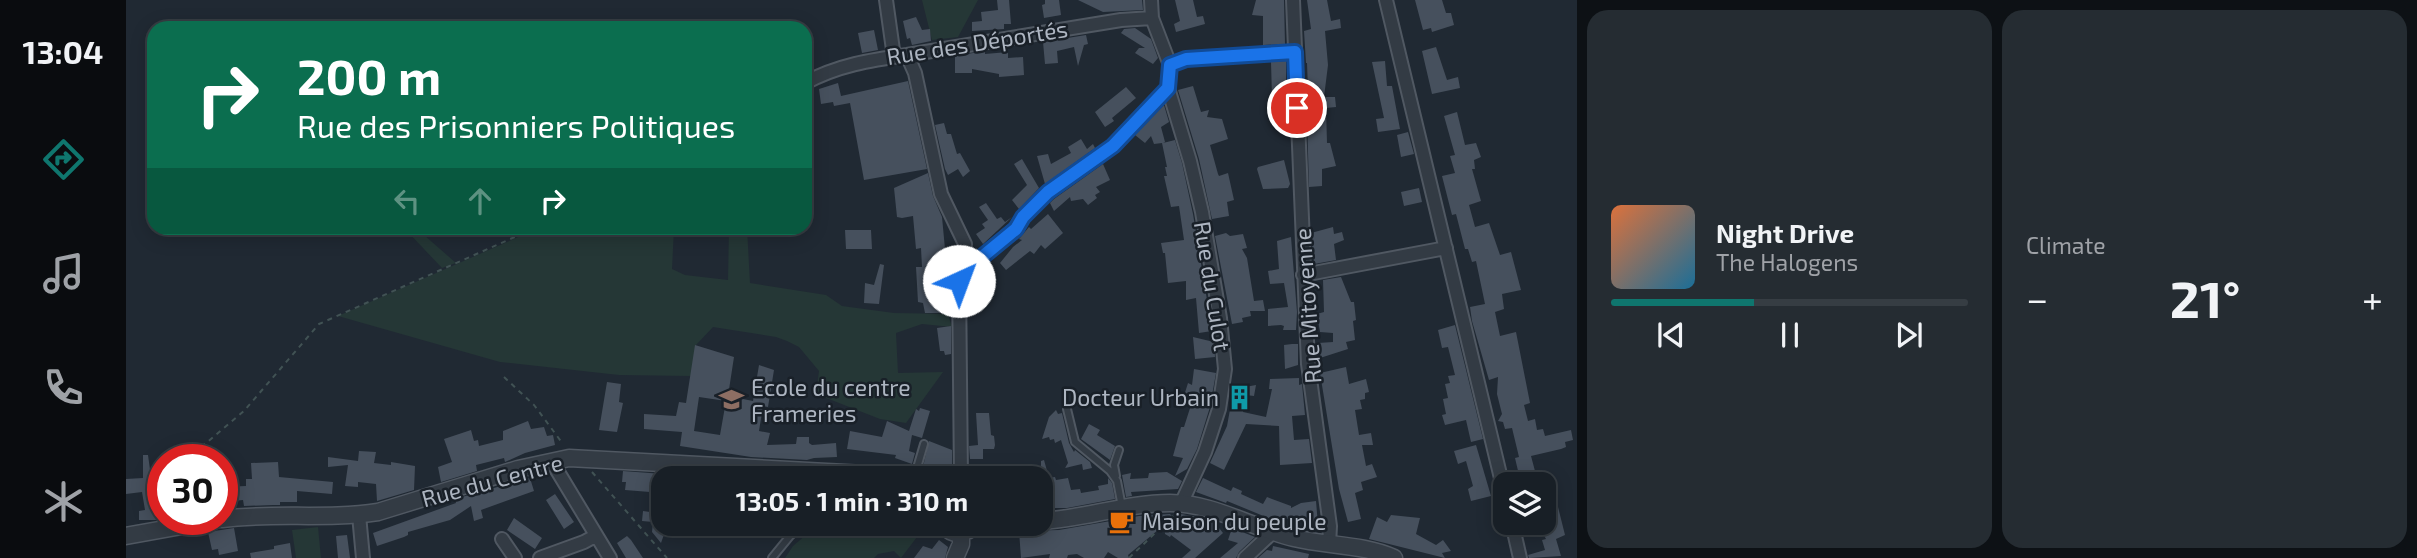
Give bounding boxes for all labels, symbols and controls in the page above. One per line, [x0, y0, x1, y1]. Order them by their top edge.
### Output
street label: Rue des Déportés [884, 14, 1070, 70]
text: 13:04 [23, 32, 103, 70]
text: 200 m [297, 46, 441, 105]
icon: right [182, 49, 273, 140]
pin [1267, 78, 1327, 138]
icon: arrive [1278, 89, 1316, 127]
text: Rue des Prisonniers Politiques [297, 106, 735, 144]
icon: directions [39, 135, 88, 184]
icon: left [388, 182, 426, 220]
icon: ahead [461, 182, 499, 220]
icon: right [534, 182, 572, 220]
text: Night Drive [1716, 217, 1854, 248]
street label: Rue du Culot [1189, 219, 1237, 353]
street label: Rue Mitoyenne [1288, 227, 1326, 385]
text: Climate [2026, 231, 2106, 259]
position arrow [922, 244, 996, 318]
text: The Halogens [1716, 248, 1858, 276]
icon: music [39, 249, 88, 298]
text: 21° [2170, 266, 2240, 328]
text: − [2026, 275, 2048, 321]
text: + [2362, 275, 2383, 321]
icon: previous [1652, 316, 1690, 354]
icon: pause [1771, 316, 1809, 354]
icon: next [1890, 316, 1928, 354]
icon: phone [39, 363, 88, 412]
place label: Ecole du centre Frameries [751, 373, 911, 427]
place label: Docteur Urbain [1062, 383, 1219, 411]
building icon: Docteur Urbain [1225, 383, 1253, 411]
school or university icon: Ecole du centre Frameries [717, 386, 745, 414]
speed limit sign: 30 [147, 444, 238, 535]
street label: Rue du Centre [418, 448, 566, 512]
map controls [1493, 472, 1556, 535]
button: layers [1493, 472, 1556, 535]
icon: climate [39, 477, 88, 526]
text: 13:05 · 1 min · 310 m [736, 485, 968, 516]
cafe icon: Maison du peuple [1108, 507, 1136, 535]
place label: Maison du peuple [1142, 507, 1326, 535]

